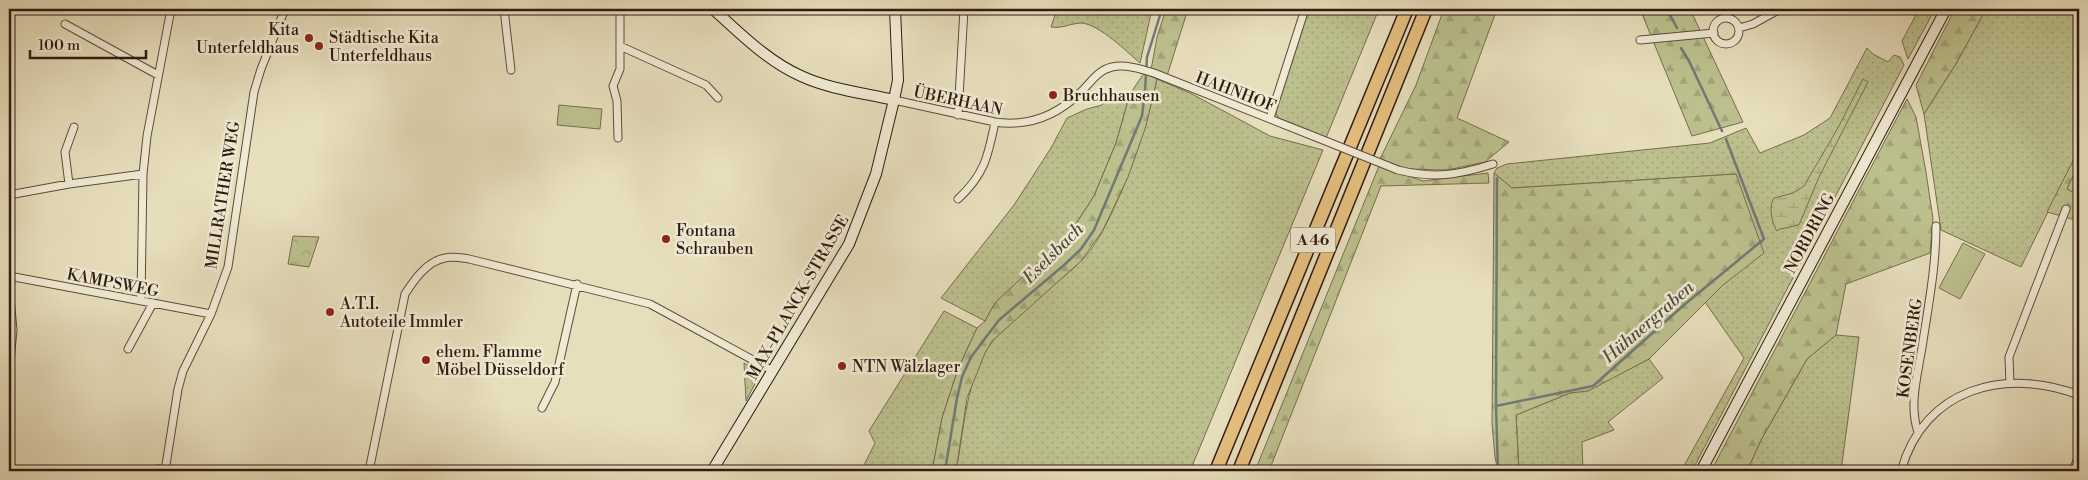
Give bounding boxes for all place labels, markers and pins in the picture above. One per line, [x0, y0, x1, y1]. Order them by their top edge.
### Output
place label: Kita Unterfeldhaus [196, 20, 300, 58]
place label: Städtische Kita Unterfeldhaus [329, 28, 440, 66]
marker: Kita Unterfeldhaus [303, 32, 315, 44]
marker: Städtische Kita Unterfeldhaus [313, 40, 325, 52]
place label: Bruchhausen [1062, 86, 1160, 106]
marker: Bruchhausen [1047, 89, 1059, 101]
place label: Fontana Schrauben [676, 221, 754, 259]
marker: Fontana Schrauben [660, 233, 672, 245]
place label: A.T.I. Autoteile Immler [339, 294, 463, 332]
marker: A.T.I. Autoteile Immler [324, 306, 336, 318]
place label: ehem. Flamme Möbel Düsseldorf [436, 342, 565, 380]
marker: ehem. Flamme Möbel Düsseldorf [420, 354, 432, 366]
place label: NTN Wälzlager [852, 357, 960, 377]
marker: NTN Wälzlager [836, 360, 848, 372]

